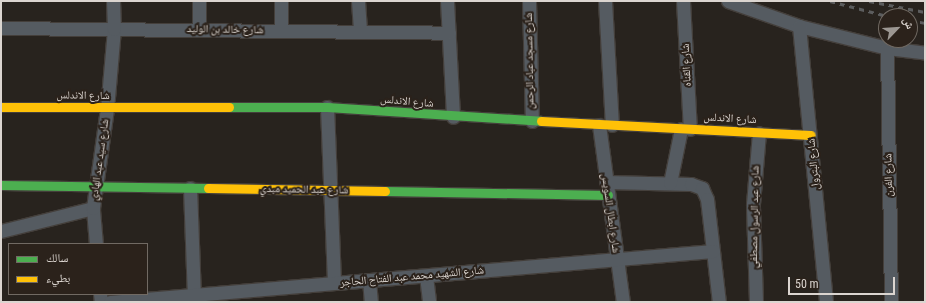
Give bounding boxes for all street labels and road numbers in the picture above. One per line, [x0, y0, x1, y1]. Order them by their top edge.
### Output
street label: شارع مسجد عباد الرحمن [523, 12, 537, 110]
street label: شارع خالد بن الوليد [186, 23, 264, 37]
street label: شارع القناه [679, 43, 695, 87]
street label: شارع الاندلس [56, 89, 110, 103]
street label: شارع الاندلس [380, 93, 434, 111]
street label: شارع الاندلس [703, 111, 757, 127]
street label: شارع سيد عبد الهادي [88, 118, 112, 202]
street label: شارع البترول [805, 138, 823, 190]
street label: شارع الفرن [882, 153, 896, 197]
street label: شارع عبد الرسول مصطفي [748, 165, 762, 269]
street label: شارع ابطال السويس [598, 172, 622, 254]
street label: شارع عبد الحميد مبدي [260, 183, 348, 197]
street label: شارع الشهيد محمد عبد الفتاح الحاجر [339, 264, 485, 290]

